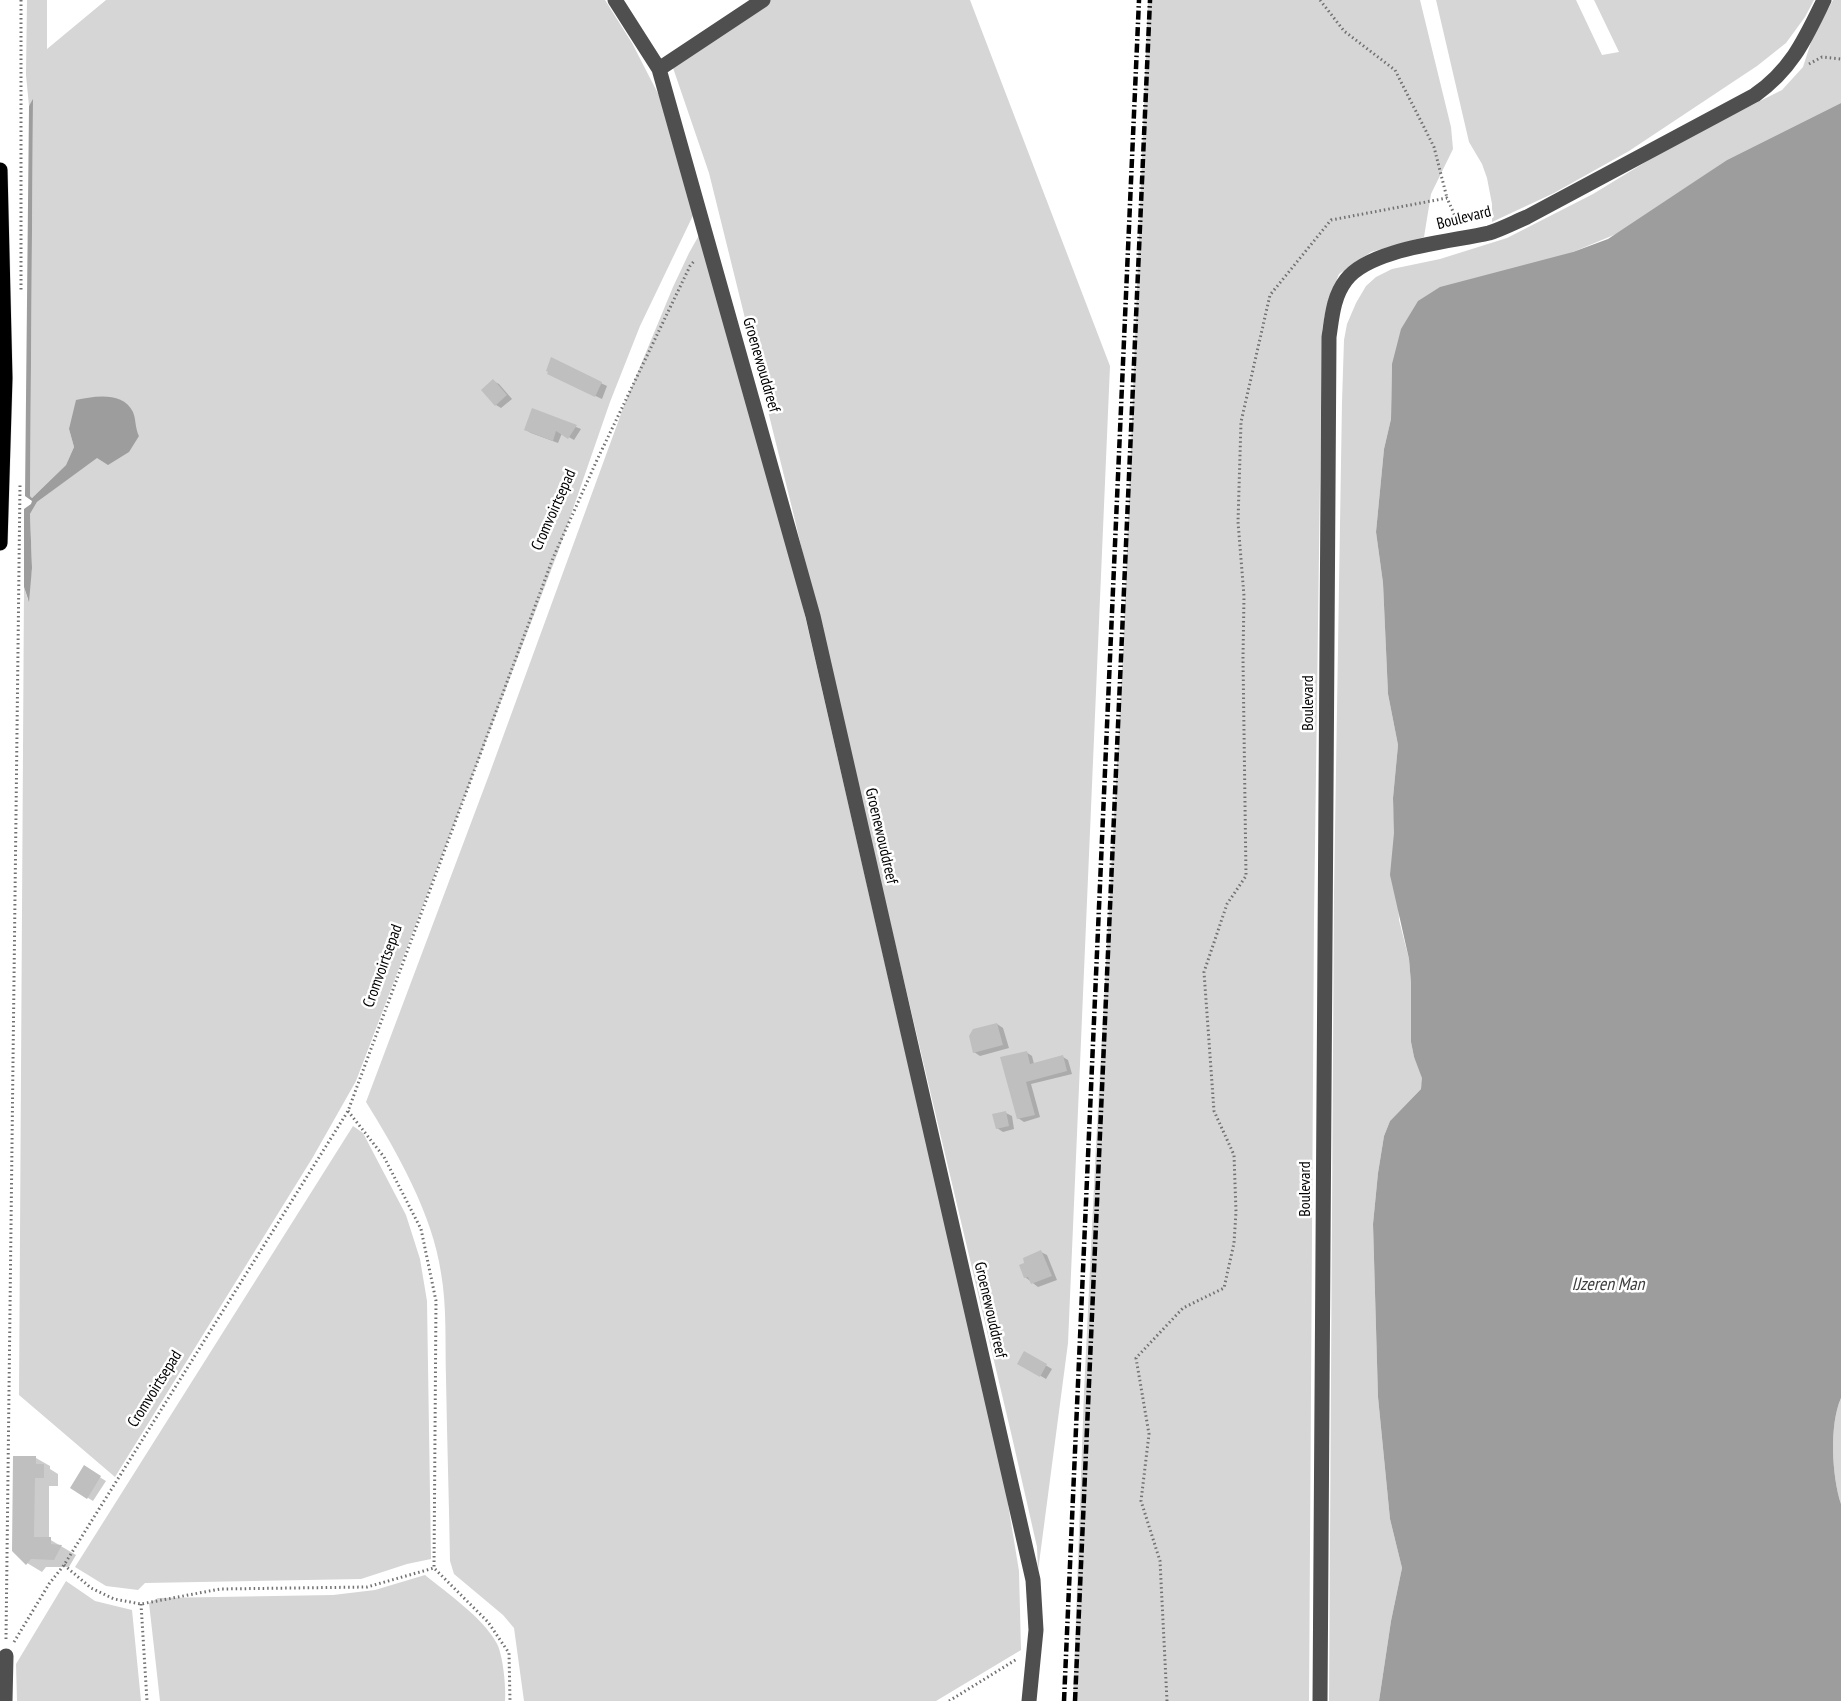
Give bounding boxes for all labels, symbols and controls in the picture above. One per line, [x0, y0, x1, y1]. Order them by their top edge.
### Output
street label: Boulevard [1435, 202, 1493, 234]
street label: Groenewouddreef [738, 315, 784, 415]
street label: Cromvoirtsepad [528, 466, 580, 554]
street label: Boulevard [1298, 675, 1318, 731]
street label: Groenewouddreef [861, 786, 901, 886]
street label: Cromvoirtsepad [359, 922, 407, 1010]
street label: Boulevard [1295, 1161, 1315, 1217]
street label: Groenewouddreef [970, 1260, 1010, 1360]
water label: IJzeren Man [1572, 1274, 1644, 1296]
street label: Cromvoirtsepad [124, 1347, 186, 1431]

